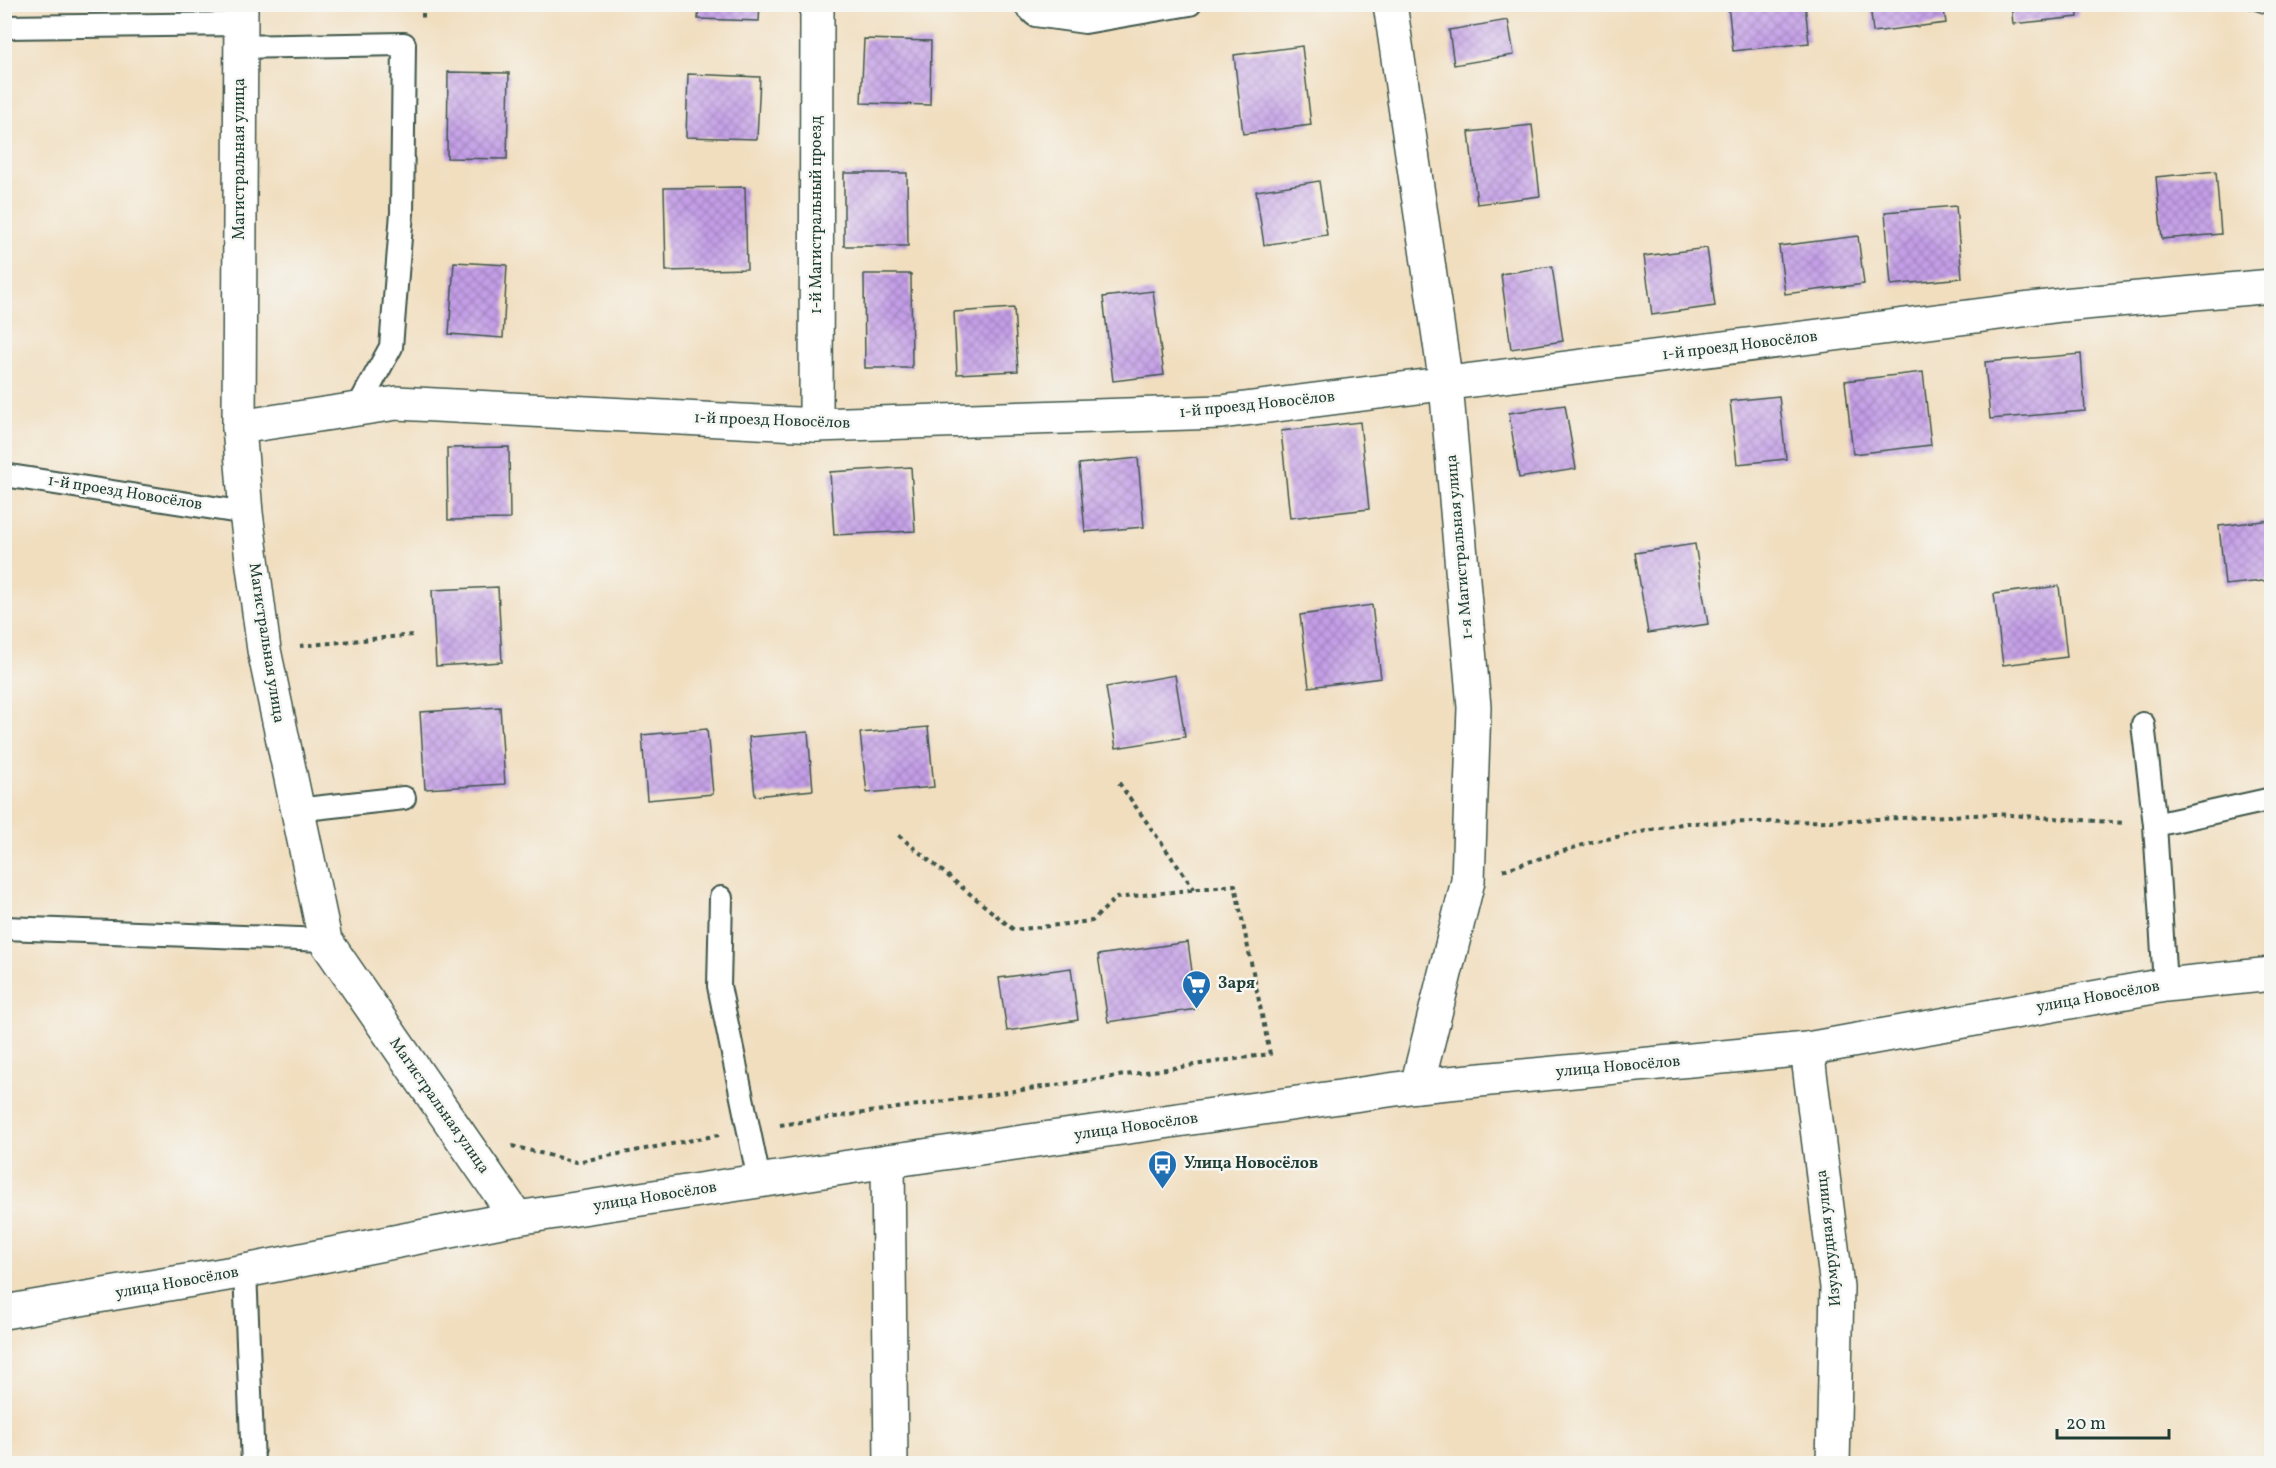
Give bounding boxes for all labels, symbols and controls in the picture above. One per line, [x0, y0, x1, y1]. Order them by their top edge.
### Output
street label: Магистральная улица [229, 78, 251, 240]
street label: 1-й Магистральный проезд [806, 116, 828, 314]
street label: 1-й проезд Новосёлов [1661, 326, 1819, 366]
street label: 1-й проезд Новосёлов [1178, 386, 1336, 424]
street label: 1-й проезд Новосёлов [693, 407, 851, 435]
street label: 1-я Магистральная улица [1441, 453, 1479, 640]
street label: 1-й проезд Новосёлов [46, 470, 204, 516]
street label: Магистральная улица [242, 561, 290, 725]
supermarket icon: Заря [1181, 968, 1213, 1010]
place label: Заря [1218, 973, 1255, 995]
street label: улица Новосёлов [2035, 975, 2161, 1019]
street label: Магистральная улица [384, 1033, 494, 1179]
street label: улица Новосёлов [1555, 1051, 1681, 1083]
street label: улица Новосёлов [1073, 1107, 1199, 1147]
bus stop icon: Улица Новосёлов [1147, 1148, 1179, 1190]
place label: Улица Новосёлов [1184, 1153, 1318, 1175]
street label: Изумрудная улица [1811, 1168, 1847, 1308]
street label: улица Новосёлов [592, 1176, 718, 1218]
street label: улица Новосёлов [114, 1261, 240, 1305]
scale bar [2057, 1402, 2170, 1440]
text: 20 m [2066, 1412, 2106, 1437]

